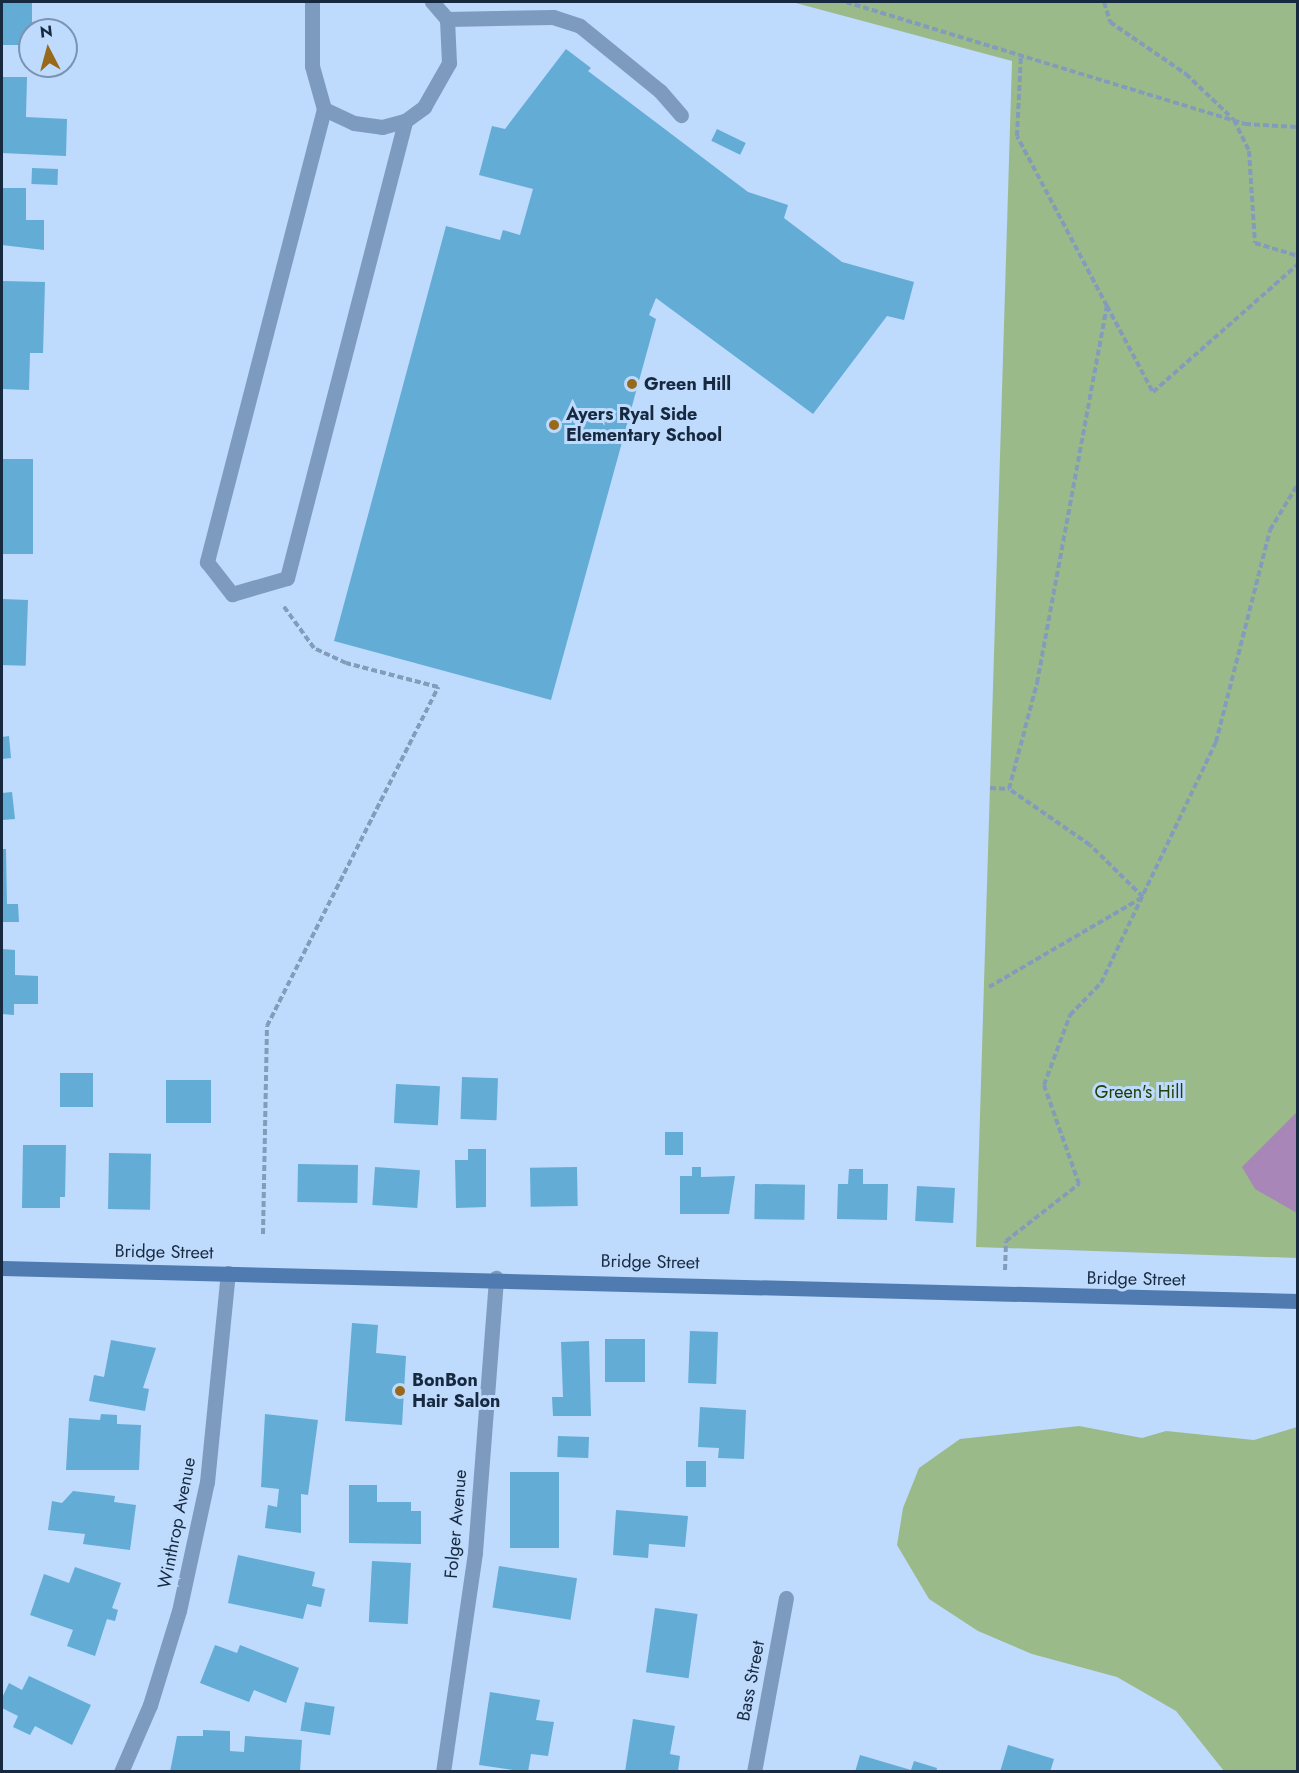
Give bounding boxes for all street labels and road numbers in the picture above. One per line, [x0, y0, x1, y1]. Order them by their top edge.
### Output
street label: Bridge Street [114, 1240, 214, 1264]
street label: Bridge Street [600, 1250, 700, 1274]
street label: Bridge Street [1086, 1267, 1186, 1291]
street label: Winthrop Avenue [154, 1456, 200, 1590]
street label: Folger Avenue [440, 1468, 472, 1580]
street label: Bass Street [733, 1639, 769, 1723]

